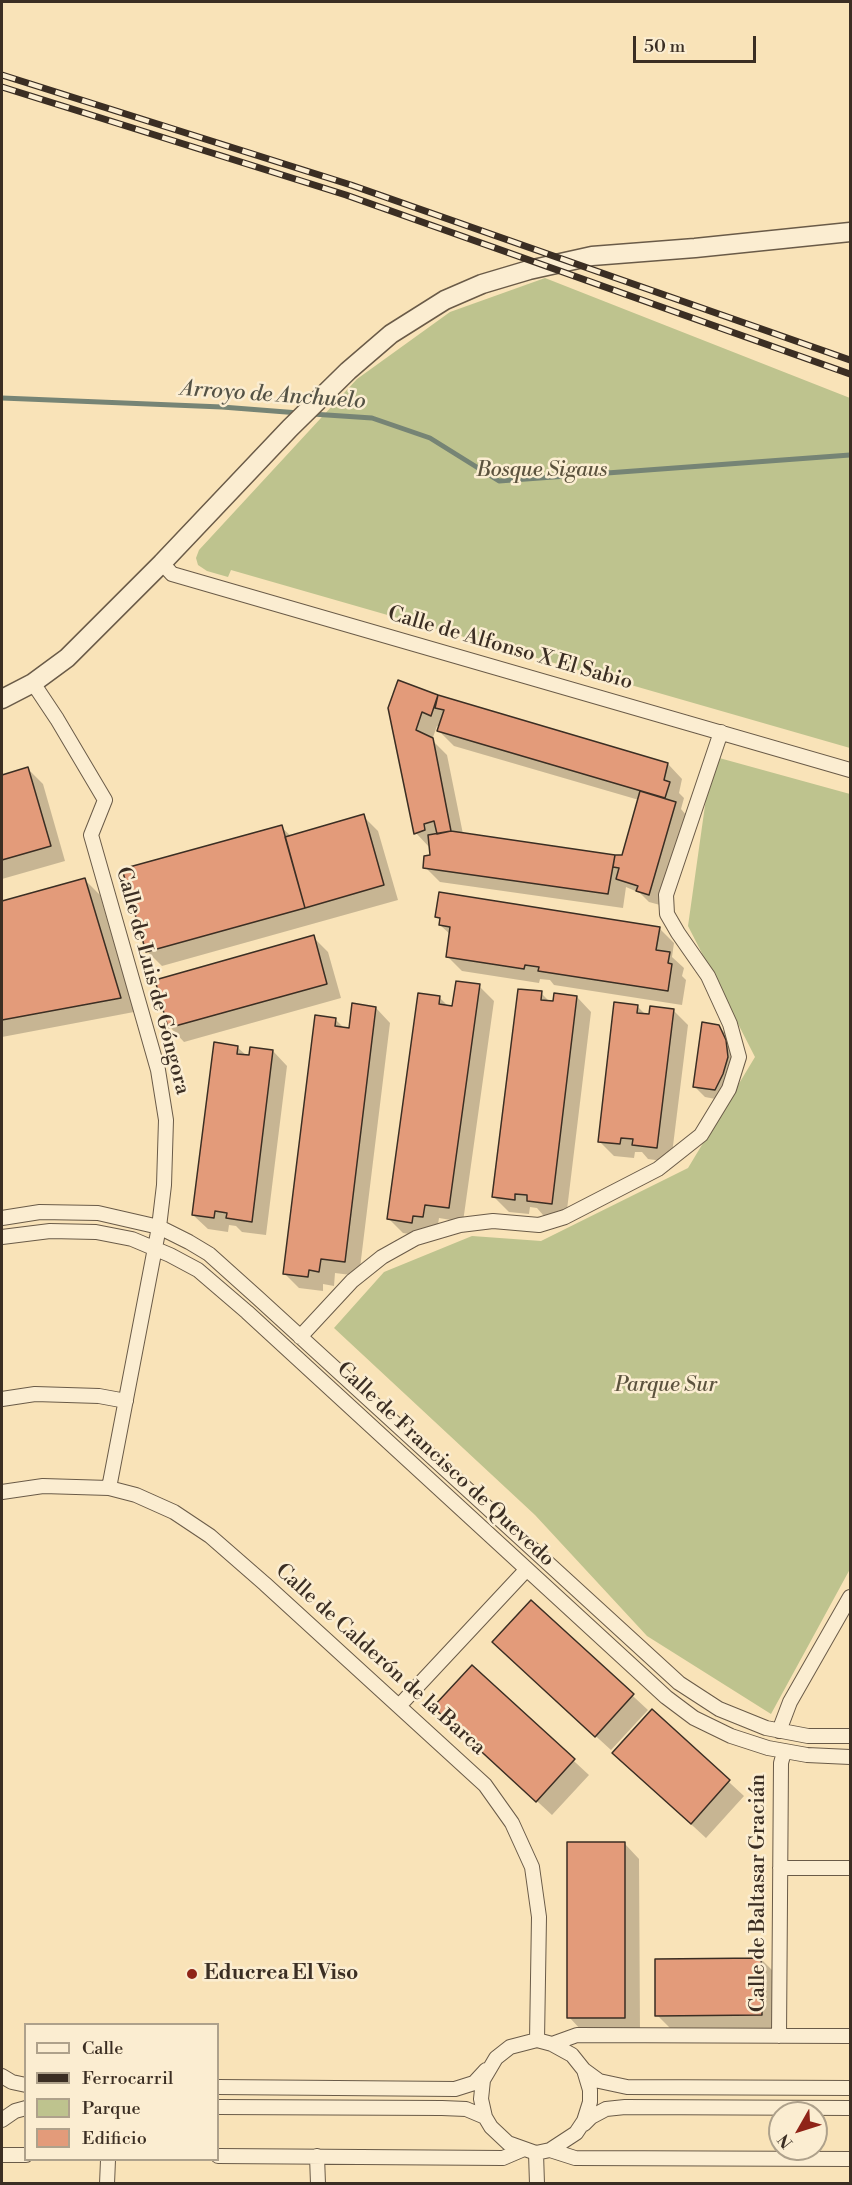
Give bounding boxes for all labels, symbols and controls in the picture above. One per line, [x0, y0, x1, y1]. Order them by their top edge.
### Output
scale bar [636, 24, 759, 62]
text: 50 m [644, 35, 685, 58]
water label: Arroyo de Anchuelo [180, 376, 366, 416]
park label: Bosque Sigaus [477, 458, 607, 484]
street label: Calle de Alfonso X El Sabio [385, 602, 635, 696]
street label: Calle de Luis de Góngora [109, 864, 195, 1098]
street label: Calle de Francisco de Quevedo [331, 1357, 559, 1573]
park label: Parque Sur [615, 1373, 717, 1399]
street label: Calle de Calderón de la Barca [270, 1559, 490, 1761]
street label: Calle de Baltasar Gracián [746, 1774, 772, 2012]
place label: Educrea El Viso [204, 1961, 358, 1987]
marker: Educrea El Viso [185, 1967, 199, 1981]
legend [24, 2023, 219, 2161]
text: Calle [82, 2037, 123, 2060]
text: Ferrocarril [82, 2067, 173, 2090]
text: Parque [82, 2097, 141, 2120]
north arrow [768, 2101, 828, 2161]
text: Edificio [82, 2127, 147, 2150]
text: N [774, 2130, 797, 2152]

